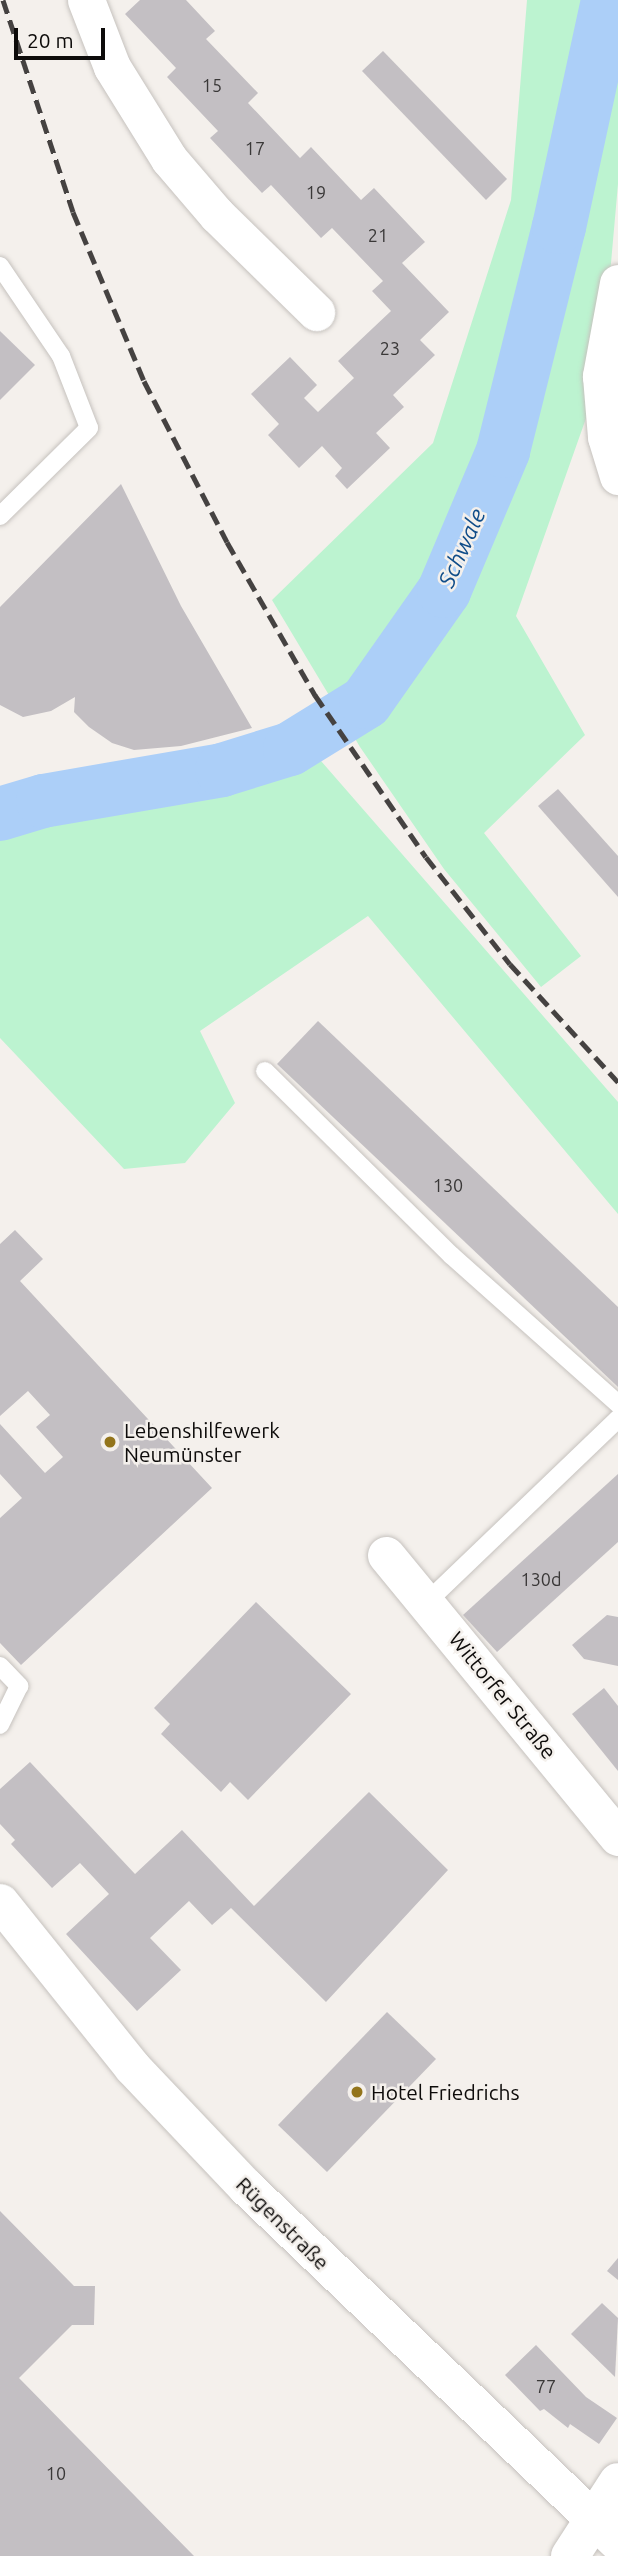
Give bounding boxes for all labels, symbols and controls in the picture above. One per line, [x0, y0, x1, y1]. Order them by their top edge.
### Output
scale bar [18, 14, 108, 58]
text: 20 m [27, 28, 74, 52]
house number: 15 [202, 74, 222, 96]
house number: 17 [245, 137, 265, 159]
house number: 19 [306, 181, 326, 203]
house number: 21 [368, 224, 388, 246]
house number: 23 [380, 337, 400, 359]
water label: Schwale [432, 504, 492, 592]
house number: 130 [433, 1174, 463, 1196]
place label: Lebenshilfewerk Neumünster [124, 1417, 280, 1467]
marker: Lebenshilfewerk Neumünster [102, 1434, 118, 1450]
house number: 130d [521, 1568, 561, 1590]
street label: Wittorfer Straße [444, 1626, 562, 1764]
place label: Hotel Friedrichs [371, 2079, 520, 2105]
marker: Hotel Friedrichs [349, 2084, 365, 2100]
street label: Rügenstraße [231, 2171, 335, 2275]
house number: 77 [536, 2375, 556, 2397]
house number: 10 [46, 2462, 66, 2484]

